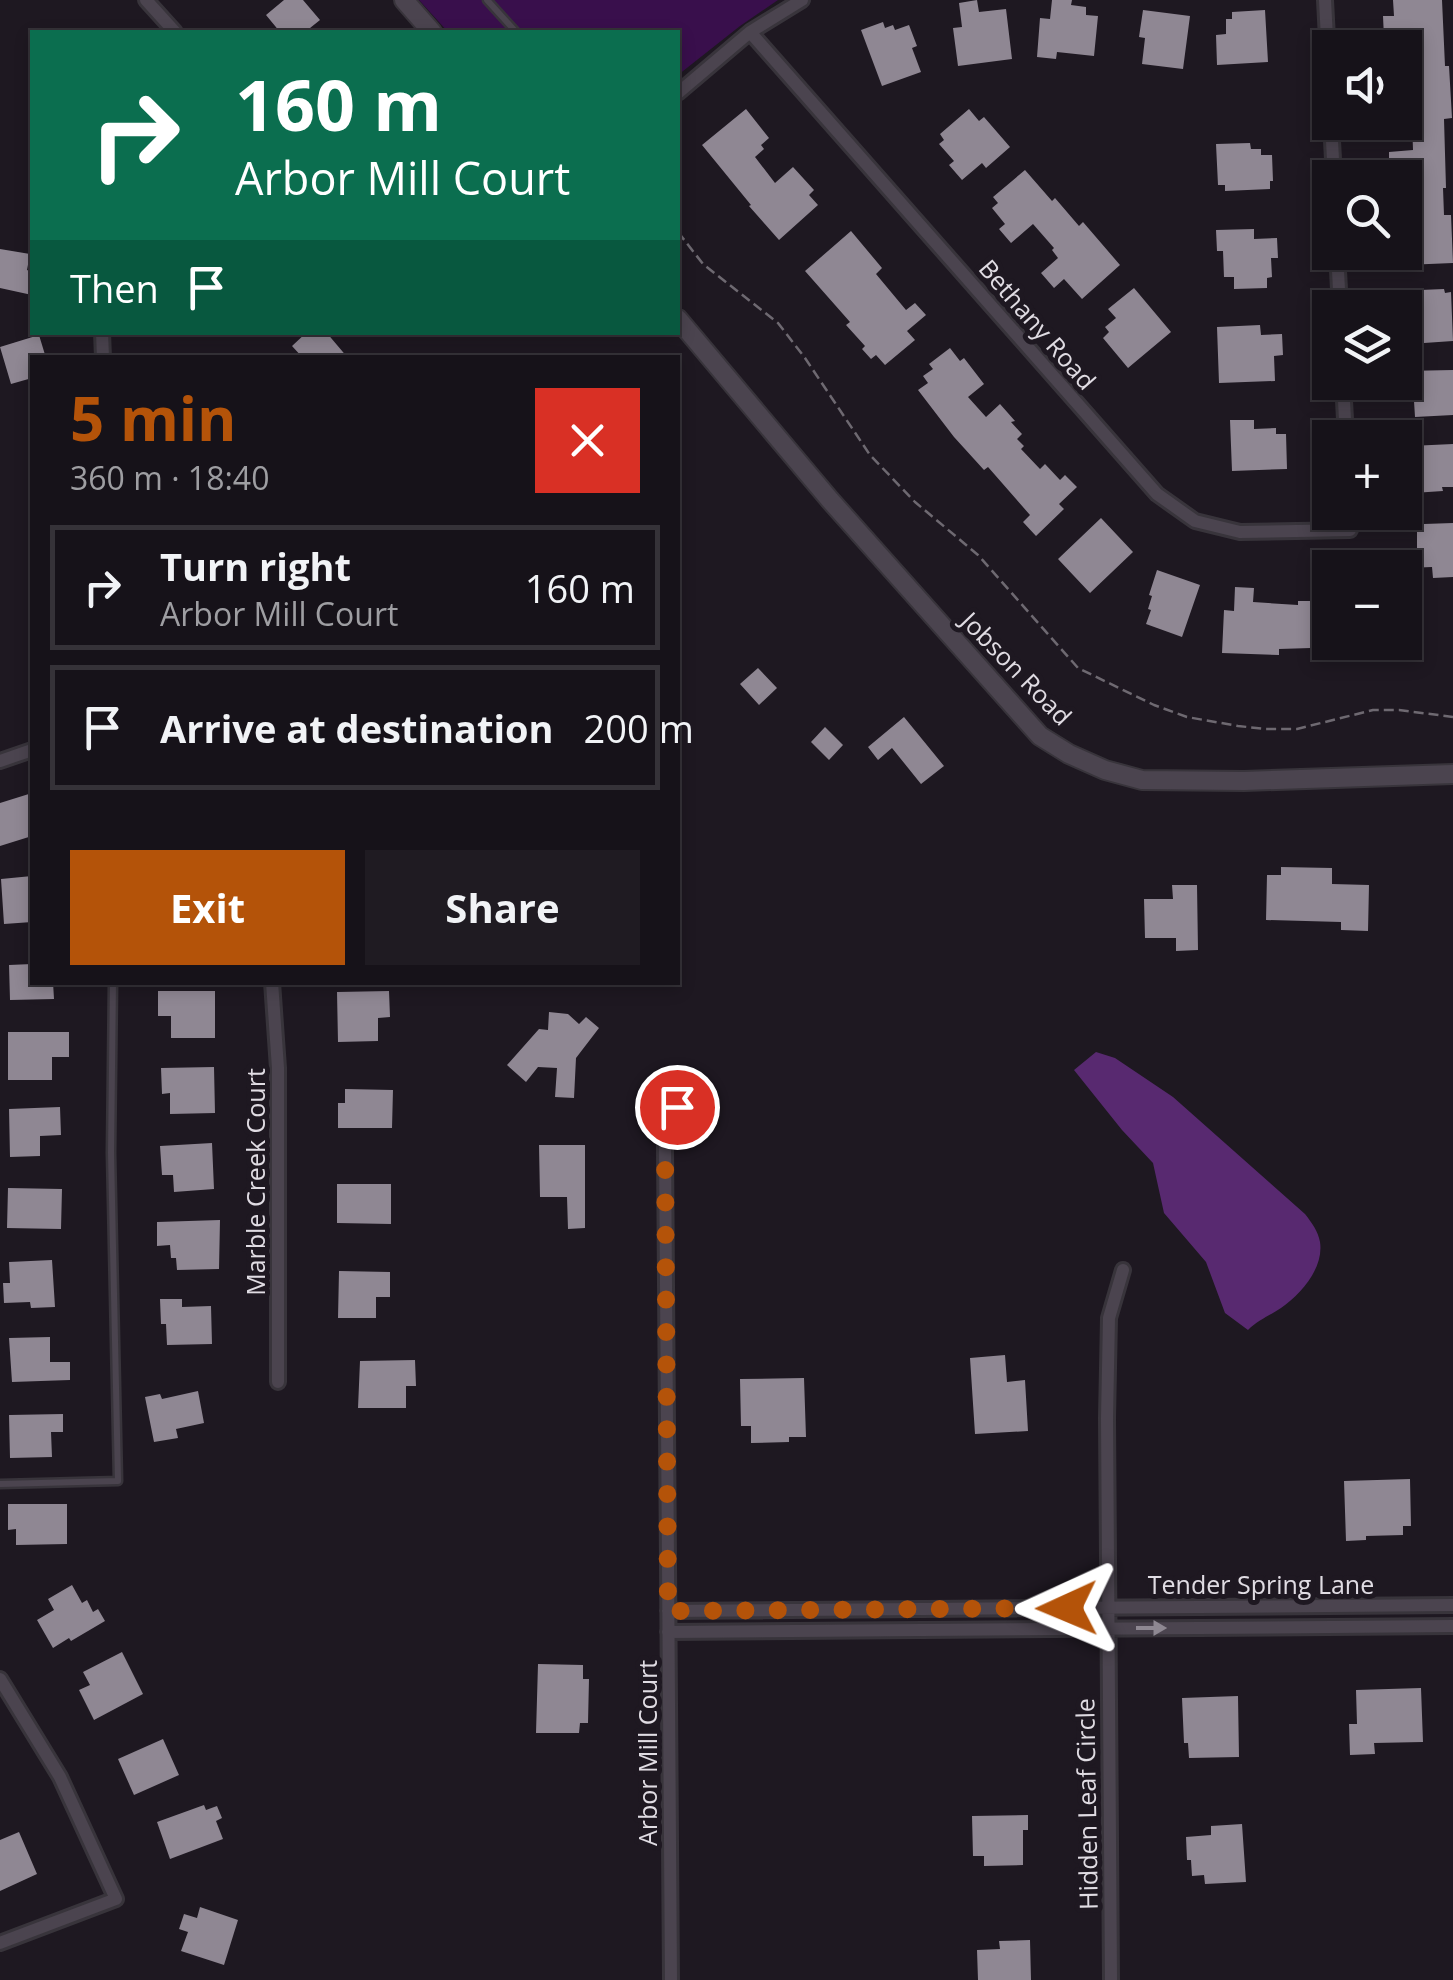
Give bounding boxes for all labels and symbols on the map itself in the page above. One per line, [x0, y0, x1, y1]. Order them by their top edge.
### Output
street label: Bethany Road [972, 252, 1104, 396]
street label: Jobson Road [953, 602, 1080, 732]
pin [635, 1065, 720, 1150]
street label: Marble Creek Court [238, 1068, 272, 1296]
position arrow [1015, 1556, 1119, 1660]
street label: Tender Spring Lane [1148, 1567, 1374, 1601]
one-way arrow [1135, 1620, 1167, 1636]
street label: Arbor Mill Court [630, 1660, 664, 1846]
street label: Hidden Leaf Circle [1067, 1698, 1105, 1910]

